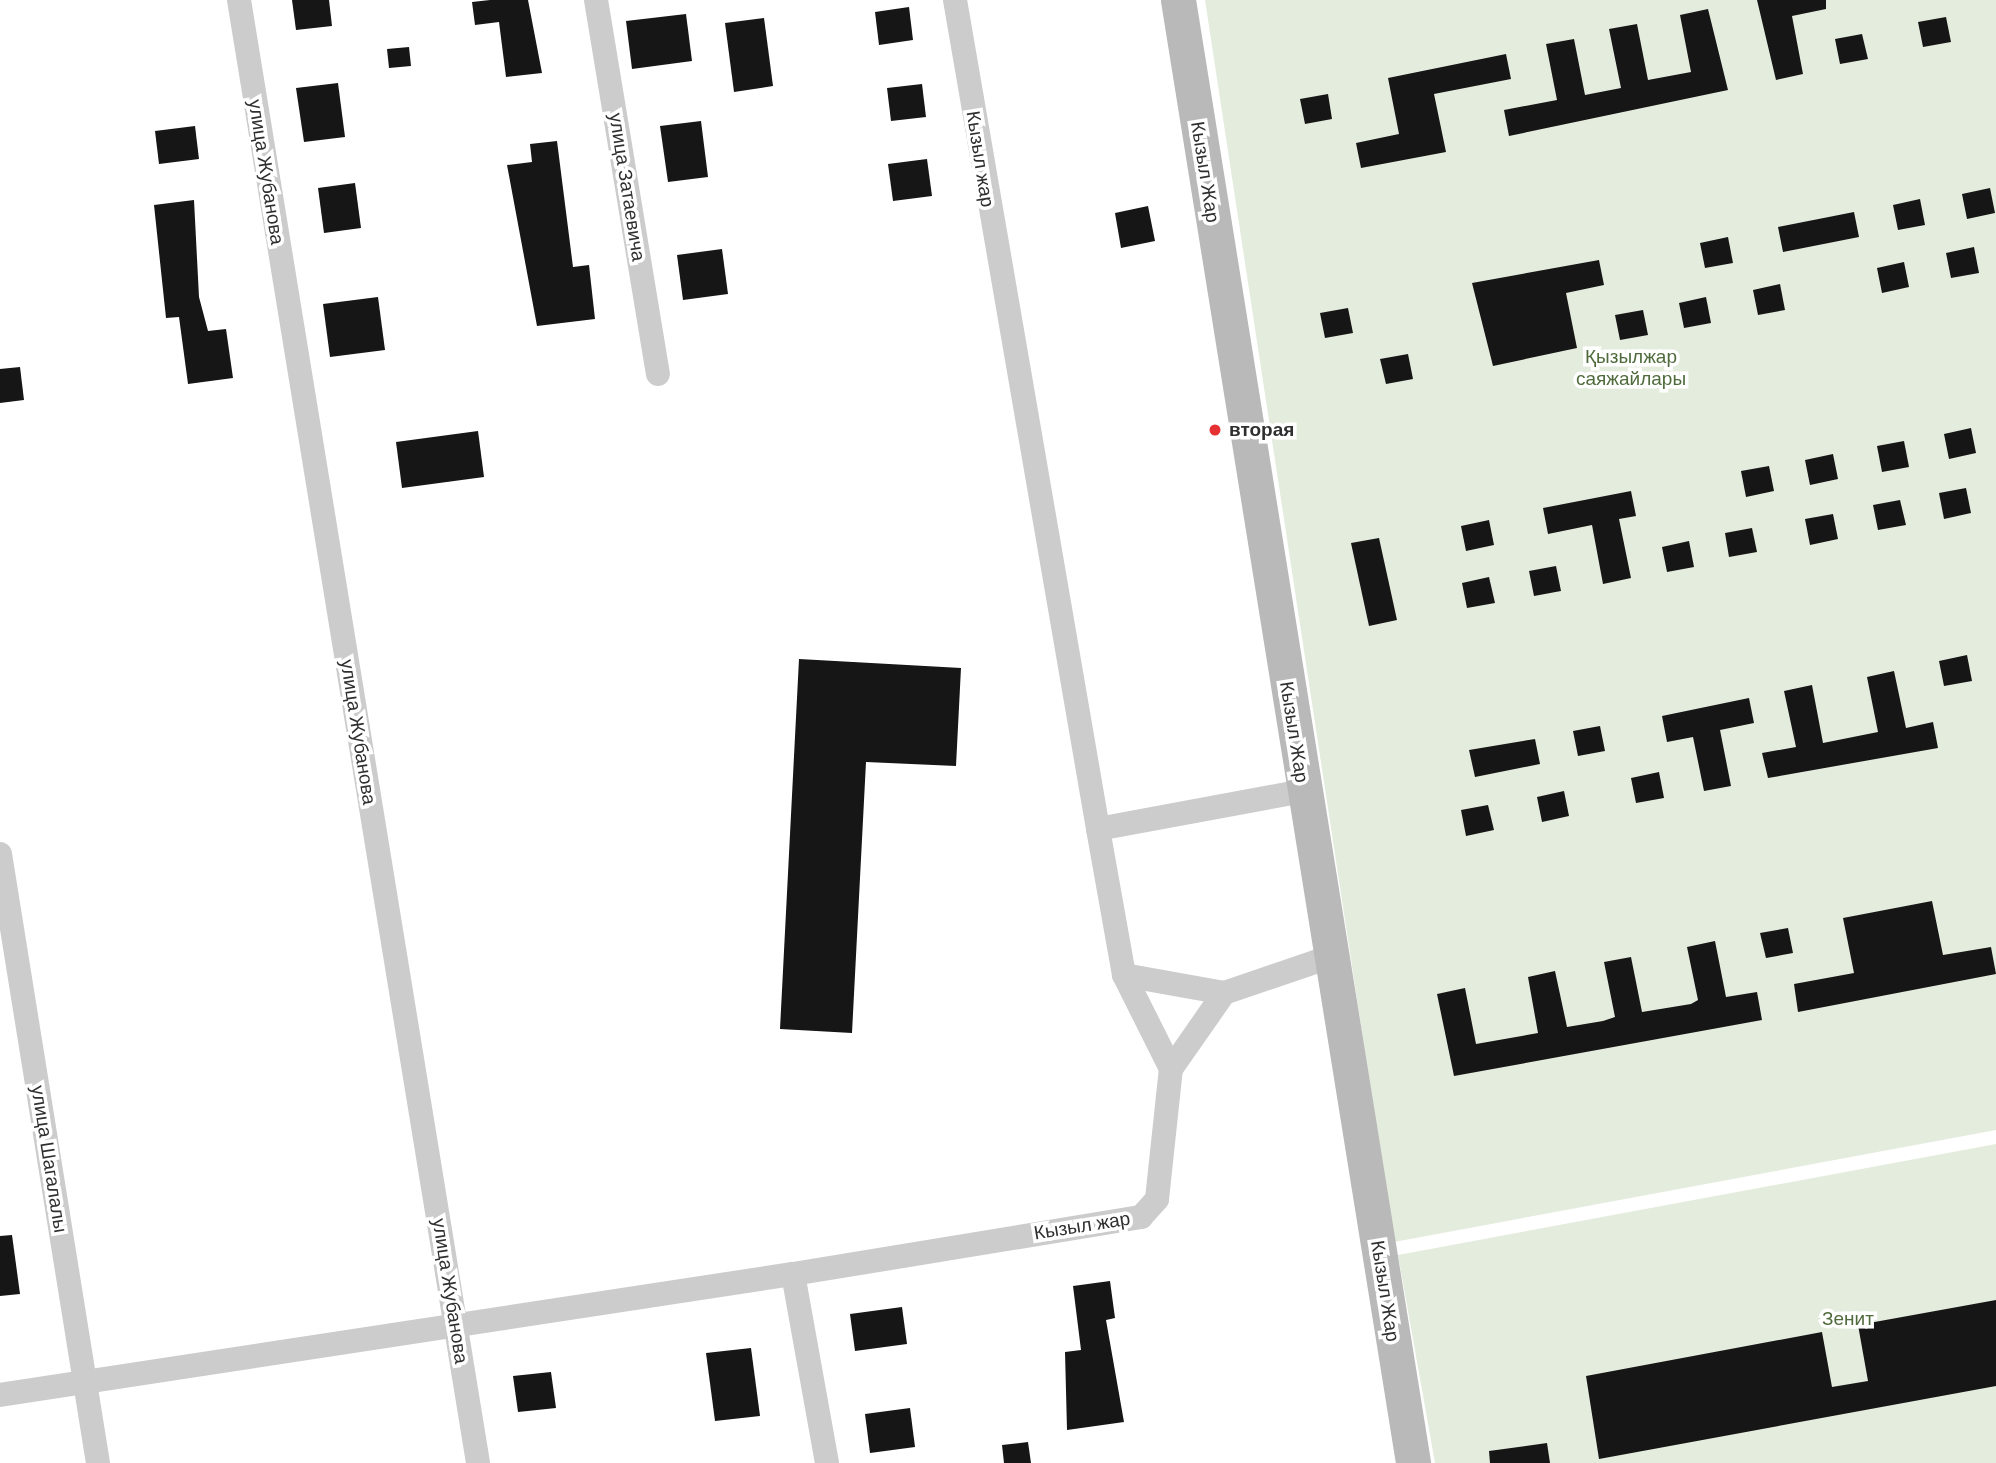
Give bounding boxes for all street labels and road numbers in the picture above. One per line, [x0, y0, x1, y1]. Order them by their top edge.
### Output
street label: улица Жубанова [243, 98, 289, 246]
street label: Кызыл жар [961, 109, 999, 209]
street label: улица Затаевича [604, 111, 650, 263]
street label: Кызыл Жар [1186, 120, 1224, 224]
street label: улица Жубанова [335, 658, 381, 806]
street label: Кызыл Жар [1275, 680, 1313, 784]
street label: улица Шагалалы [26, 1084, 72, 1234]
street label: Кызыл жар [1032, 1207, 1132, 1245]
street label: улица Жубанова [427, 1217, 473, 1365]
street label: Кызыл Жар [1366, 1239, 1404, 1343]

